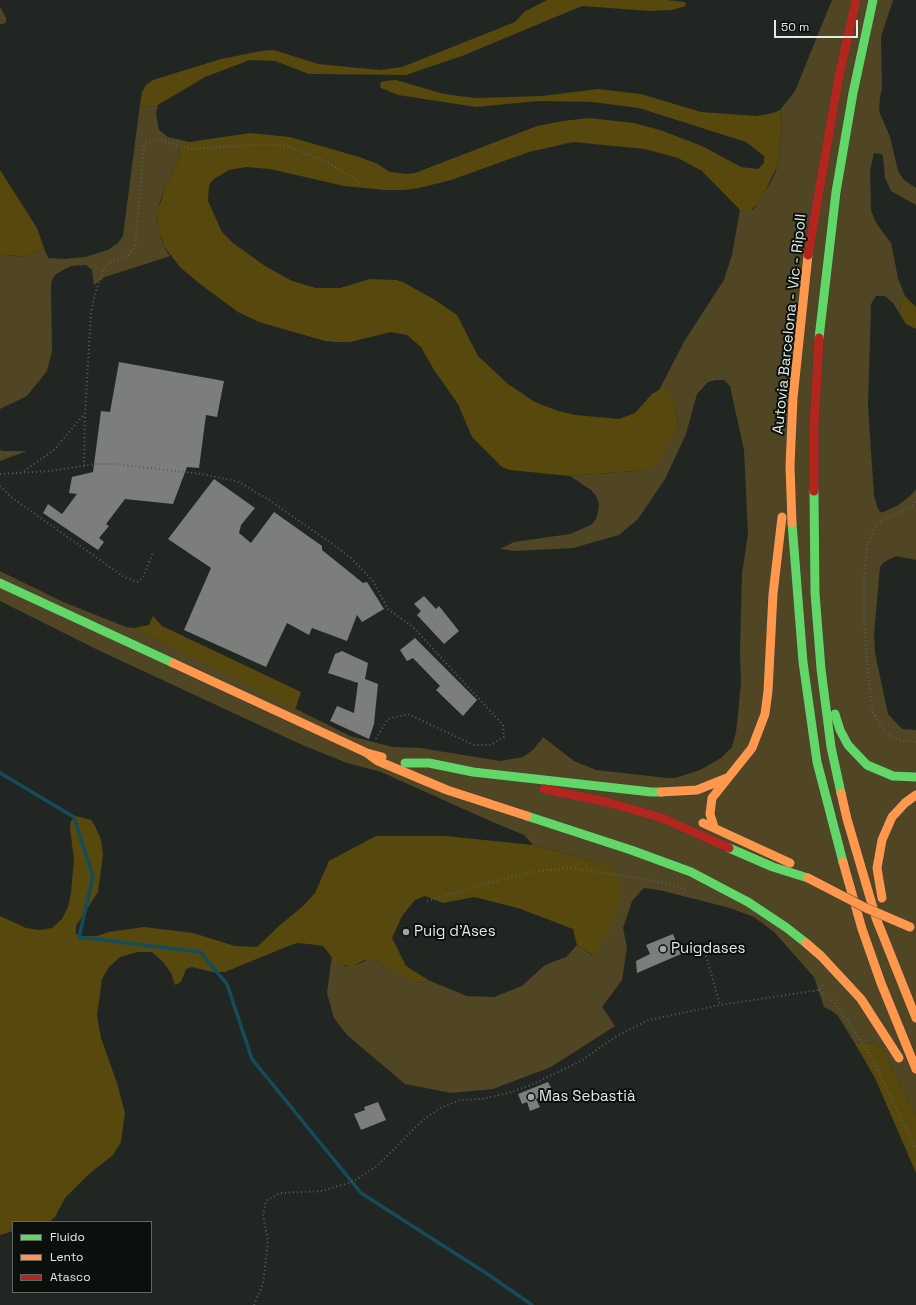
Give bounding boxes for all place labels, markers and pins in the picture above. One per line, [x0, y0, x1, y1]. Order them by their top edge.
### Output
place label: Puig d'Ases [414, 923, 496, 941]
marker: Puig d'Ases [401, 927, 411, 937]
place label: Puigdases [671, 940, 745, 958]
marker: Puigdases [658, 944, 668, 954]
place label: Mas Sebastià [539, 1088, 636, 1106]
marker: Mas Sebastià [526, 1092, 536, 1102]

